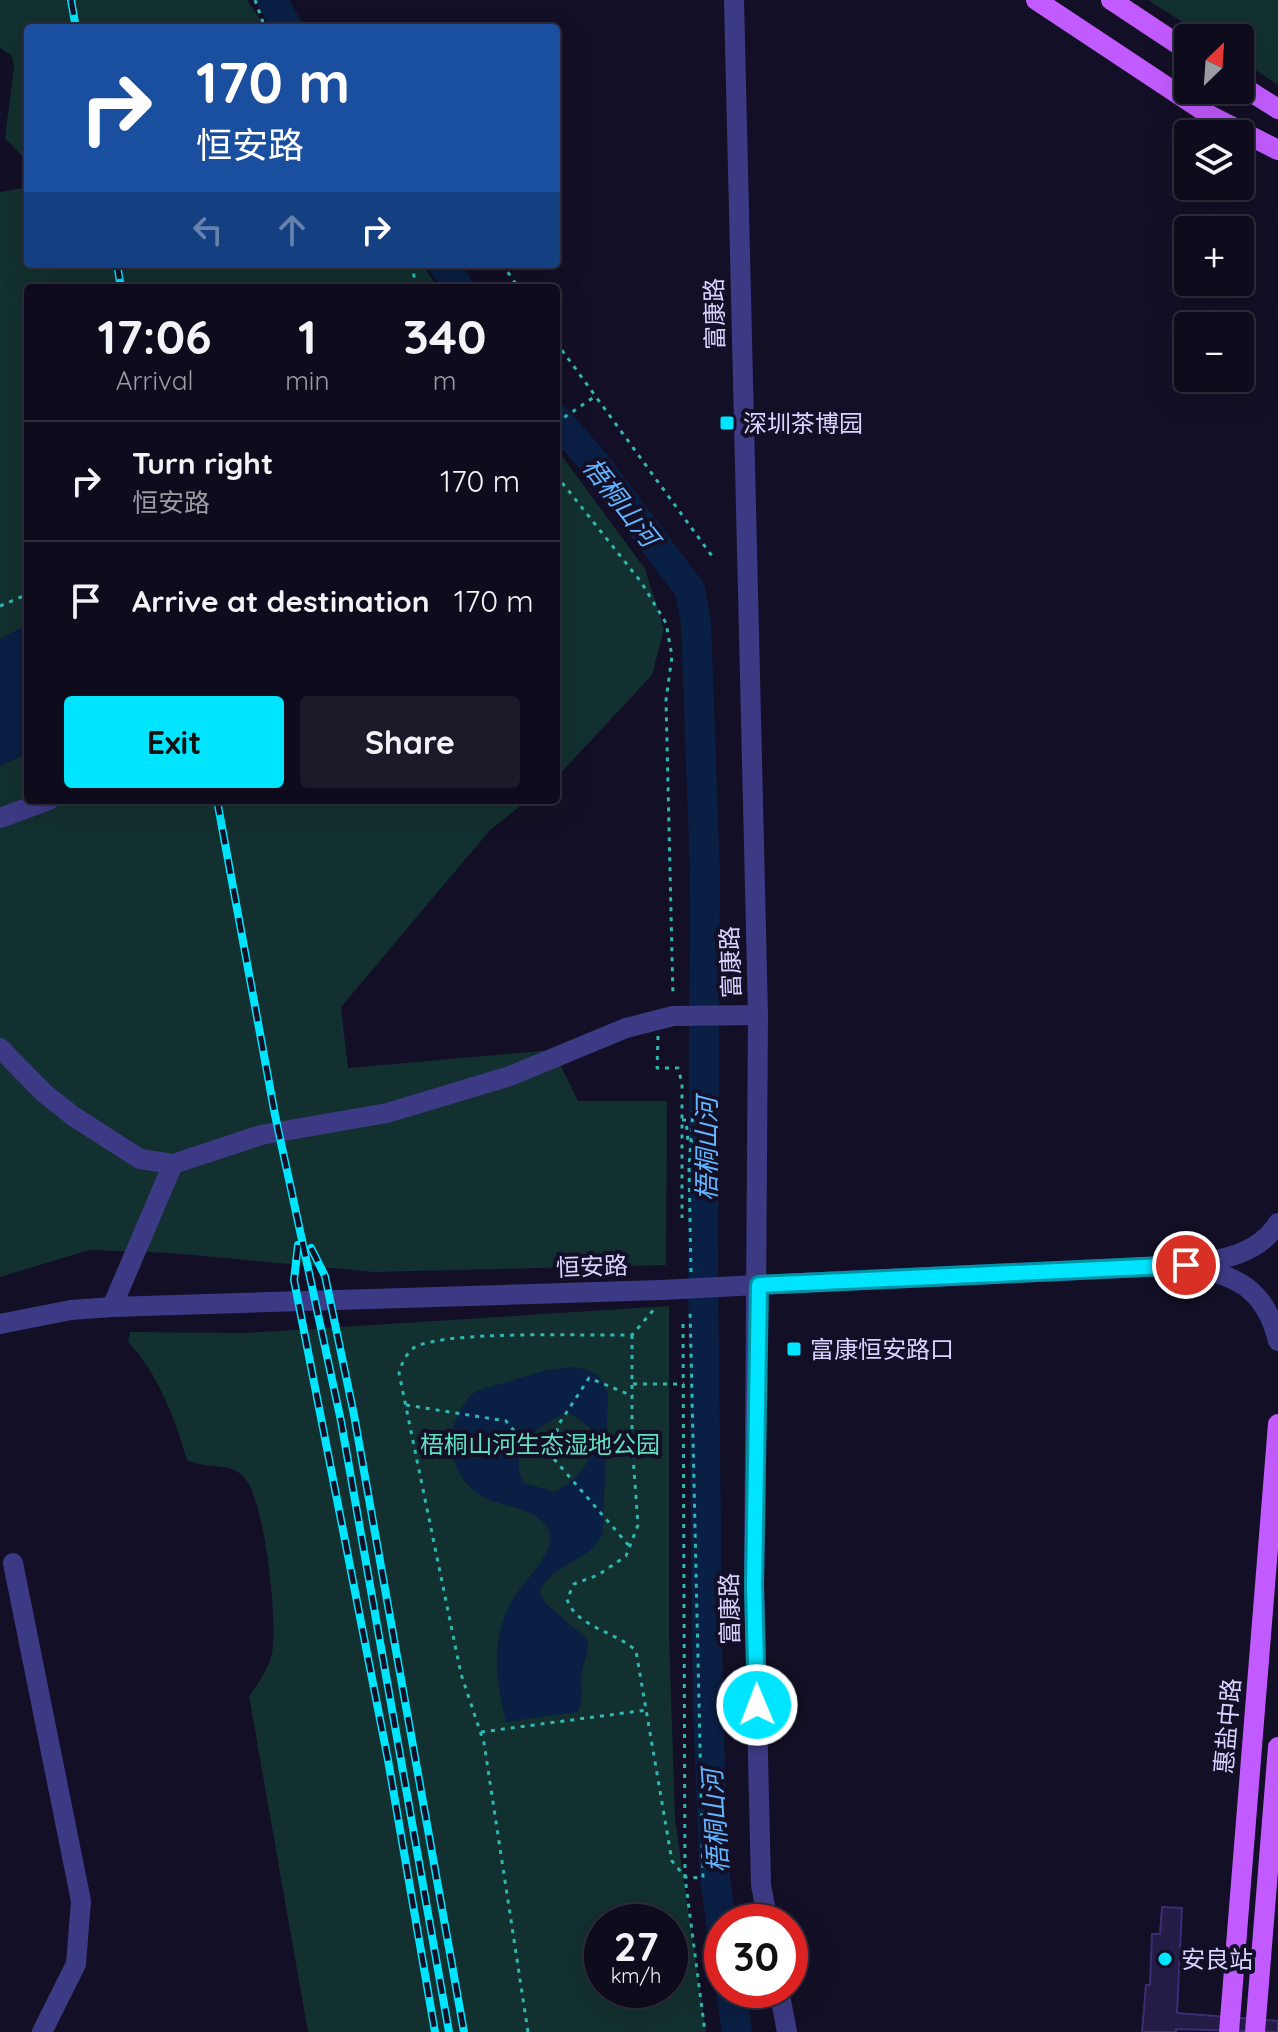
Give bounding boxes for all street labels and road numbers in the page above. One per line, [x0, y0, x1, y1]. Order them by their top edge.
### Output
street label: 富康路 [698, 278, 730, 350]
street label: 富康路 [714, 925, 746, 999]
street label: 恒安路 [555, 1250, 629, 1282]
street label: 富康路 [713, 1573, 745, 1645]
street label: 惠盐中路 [1208, 1677, 1246, 1775]

